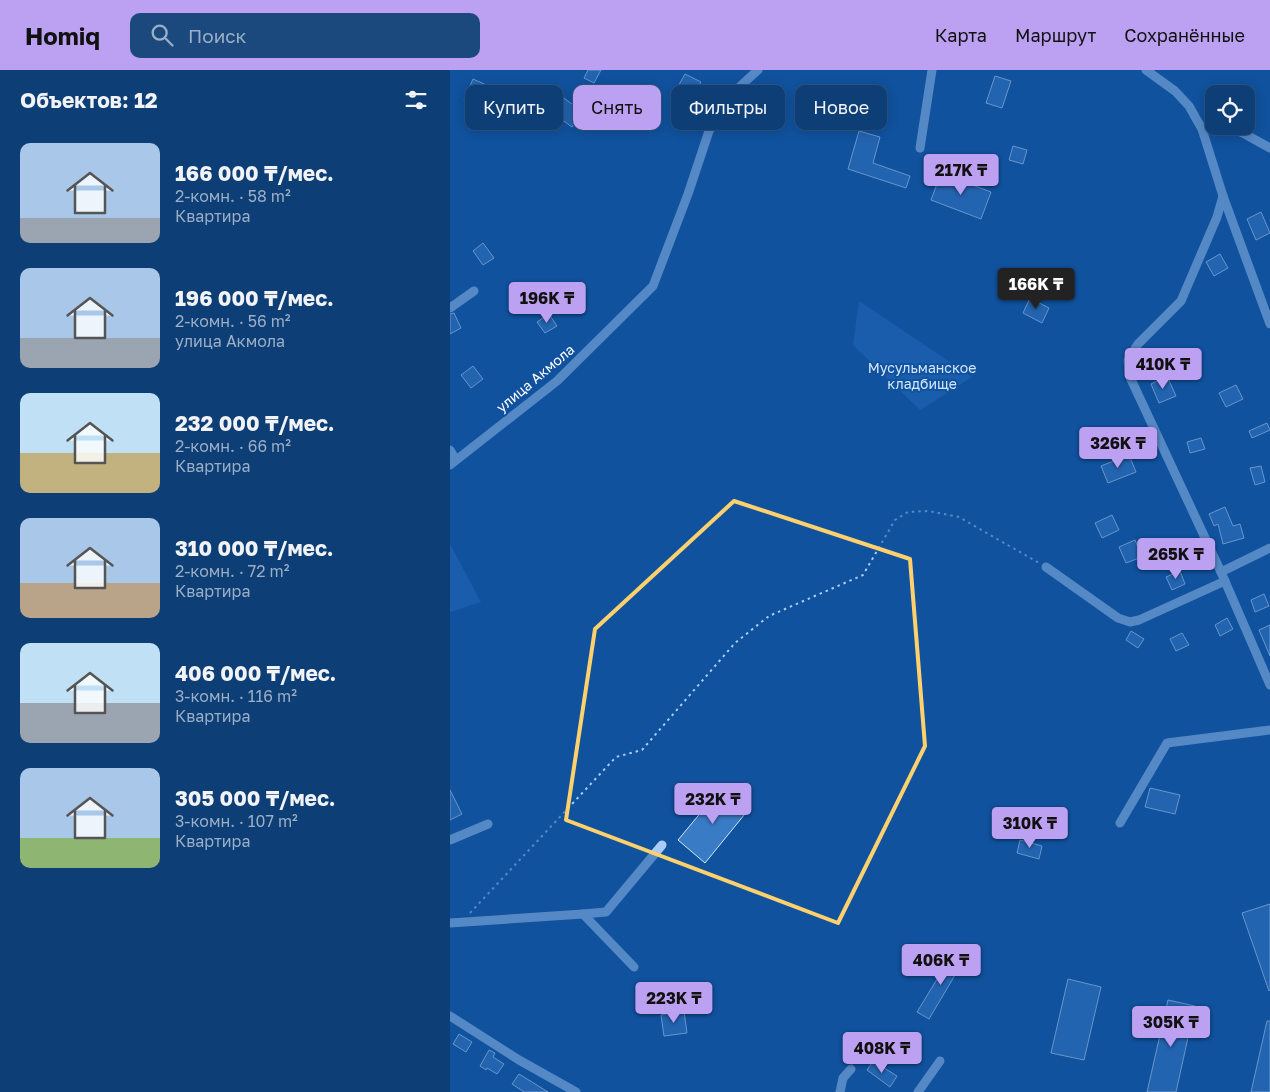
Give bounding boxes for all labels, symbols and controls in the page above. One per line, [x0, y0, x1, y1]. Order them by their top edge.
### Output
search box [130, 13, 480, 58]
text: Homiq [25, 21, 100, 50]
icon: search [148, 21, 176, 49]
text: Поиск [188, 24, 247, 47]
text: Карта [935, 24, 987, 46]
text: Маршрут [1015, 24, 1096, 46]
text: Сохранённые [1124, 24, 1245, 46]
chip: Купить [465, 85, 563, 130]
chip: Снять [573, 85, 661, 130]
chip: Фильтры [671, 85, 785, 130]
chip: Новое [795, 85, 887, 130]
map controls [1205, 85, 1255, 135]
button: locate [1205, 85, 1255, 135]
icon: filters [402, 86, 430, 114]
text: Объектов: 12 [20, 87, 158, 113]
pin: 217K ₸ [920, 154, 1002, 196]
text: 166 000 ₸/мес. [175, 160, 334, 186]
text: 217K ₸ [935, 160, 987, 180]
icon: home [60, 163, 120, 223]
text: 2-комн. · 58 m² [175, 186, 291, 206]
text: Квартира [175, 206, 250, 226]
pin: 166K ₸ [995, 268, 1077, 310]
text: 166K ₸ [1009, 274, 1063, 294]
pin: 196K ₸ [506, 282, 588, 324]
text: 196 000 ₸/мес. [175, 285, 334, 311]
icon: home [60, 288, 120, 348]
text: 196K ₸ [520, 288, 574, 308]
text: 2-комн. · 56 m² [175, 311, 291, 331]
text: улица Акмола [175, 331, 285, 351]
street label: улица Акмола [493, 341, 577, 415]
pin: 410K ₸ [1122, 348, 1204, 390]
text: 410K ₸ [1136, 354, 1190, 374]
park label: Мусульманское кладбище [868, 359, 976, 392]
text: 232 000 ₸/мес. [175, 410, 335, 436]
icon: home [60, 413, 120, 473]
pin: 326K ₸ [1077, 426, 1159, 469]
text: 326K ₸ [1090, 433, 1146, 453]
text: 2-комн. · 66 m² [175, 436, 291, 456]
text: Квартира [175, 456, 250, 476]
text: 310 000 ₸/мес. [175, 535, 333, 561]
icon: home [60, 538, 120, 598]
pin: 265K ₸ [1135, 538, 1217, 580]
text: 265K ₸ [1148, 544, 1204, 564]
text: 2-комн. · 72 m² [175, 561, 289, 581]
text: Квартира [175, 581, 250, 601]
text: 406 000 ₸/мес. [175, 660, 336, 686]
icon: home [60, 663, 120, 723]
text: 3-комн. · 116 m² [175, 686, 297, 706]
text: Квартира [175, 706, 250, 726]
pin: 232K ₸ [672, 782, 754, 825]
text: 305 000 ₸/мес. [175, 785, 335, 811]
icon: home [60, 788, 120, 848]
text: 232K ₸ [685, 789, 741, 809]
pin: 310K ₸ [989, 806, 1071, 849]
text: 3-комн. · 107 m² [175, 811, 298, 831]
text: 310K ₸ [1003, 813, 1057, 833]
text: Квартира [175, 831, 250, 851]
pin: 406K ₸ [900, 944, 982, 986]
text: 406K ₸ [913, 950, 969, 970]
pin: 223K ₸ [633, 982, 715, 1024]
text: 223K ₸ [646, 988, 702, 1008]
pin: 305K ₸ [1130, 1006, 1212, 1048]
text: 305K ₸ [1143, 1012, 1199, 1032]
pin: 408K ₸ [841, 1032, 923, 1074]
text: 408K ₸ [854, 1038, 910, 1058]

